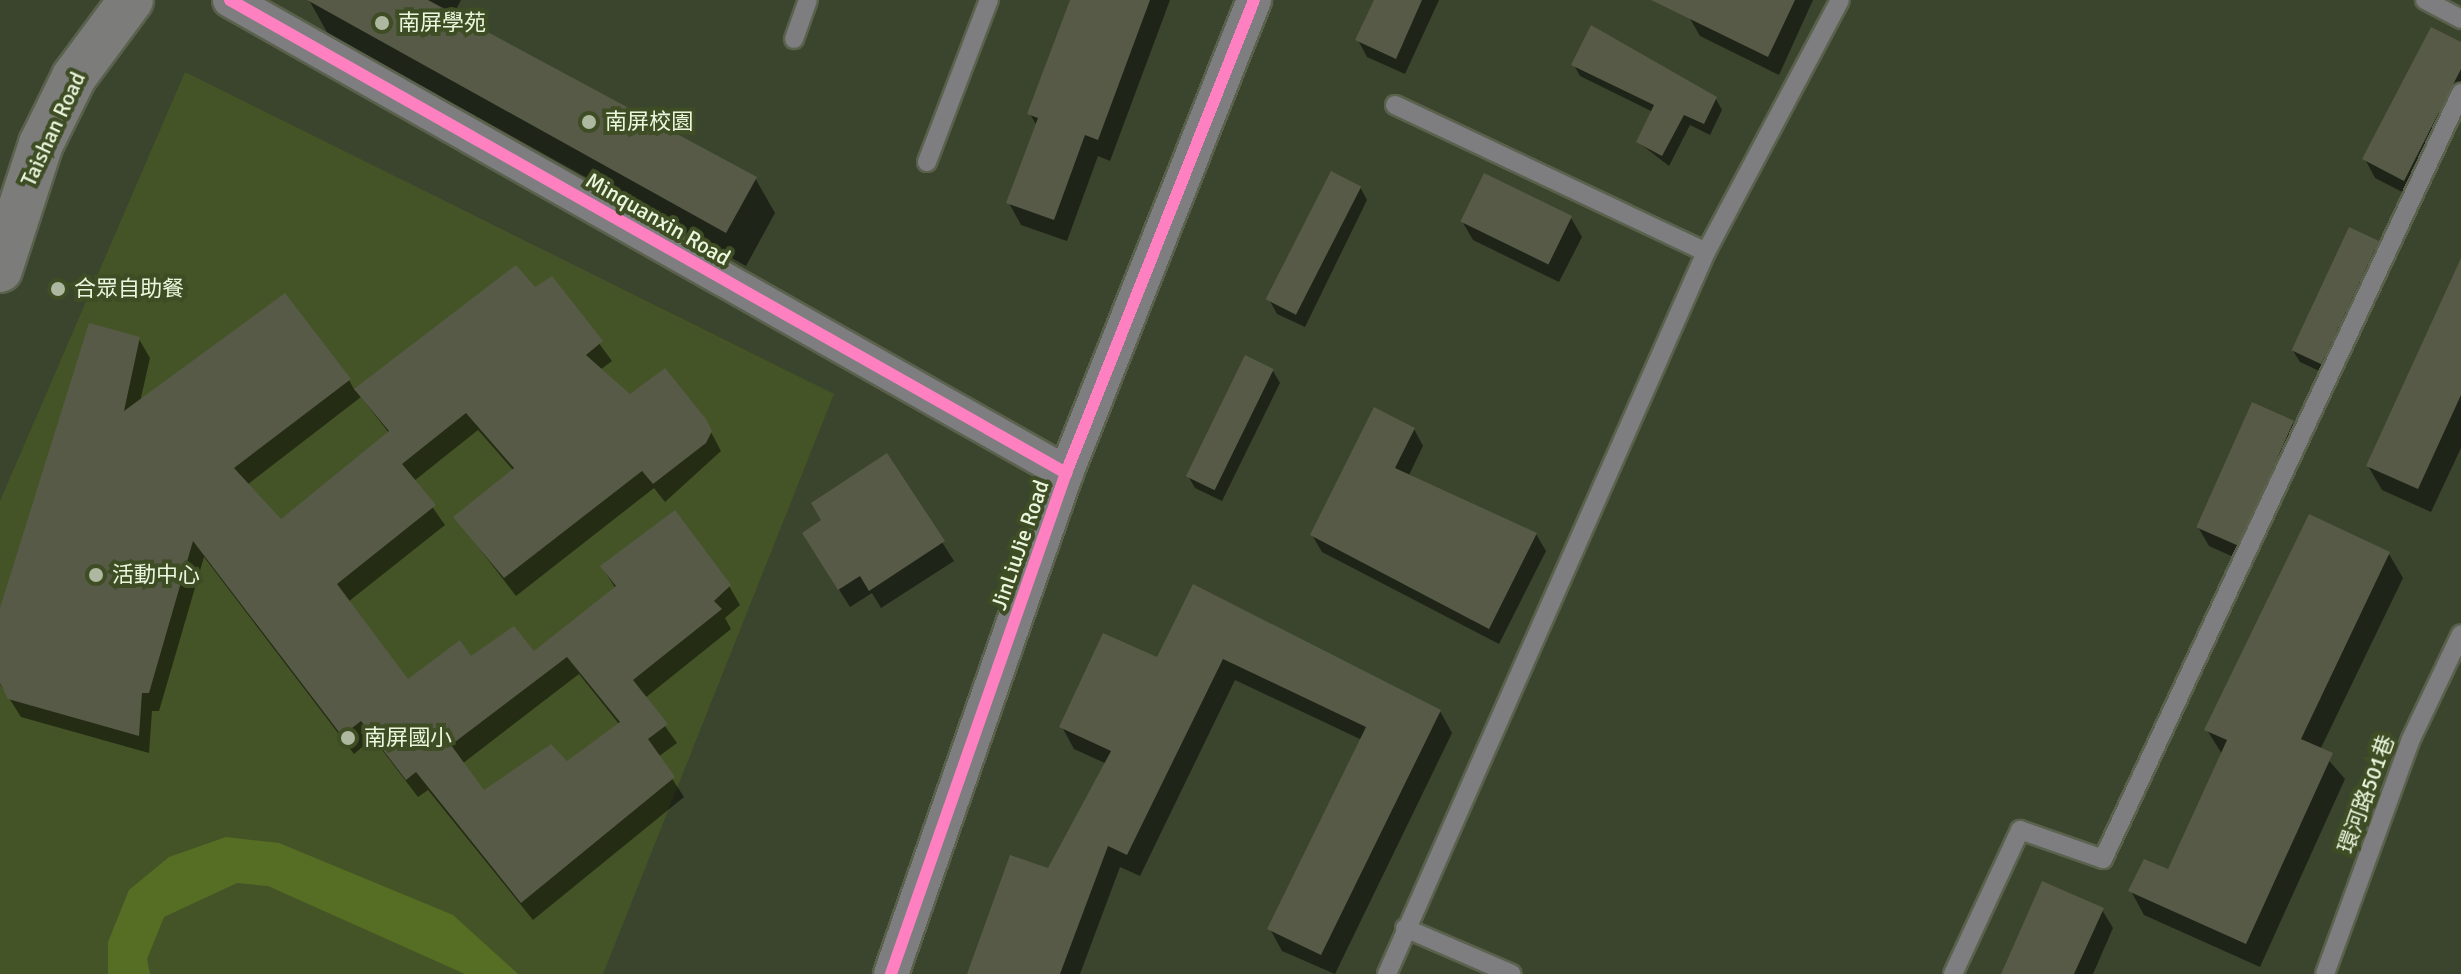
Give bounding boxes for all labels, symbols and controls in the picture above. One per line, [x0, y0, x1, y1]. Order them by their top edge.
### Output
place label: 南屏學苑 [398, 10, 486, 36]
marker: 南屏學苑 [373, 14, 391, 32]
street label: Taishan Road [15, 68, 91, 190]
place label: 南屏校園 [605, 109, 693, 135]
marker: 南屏校園 [580, 113, 598, 131]
street label: Minquanxin Road [581, 167, 735, 271]
place label: 合眾自助餐 [74, 276, 184, 302]
marker: 合眾自助餐 [49, 280, 67, 298]
street label: JinLiuJie Road [985, 477, 1055, 613]
place label: 活動中心 [112, 562, 200, 588]
marker: 活動中心 [87, 566, 105, 584]
place label: 南屏國小 [364, 725, 452, 751]
marker: 南屏國小 [339, 729, 357, 747]
street label: 環河路501巷 [2332, 731, 2400, 857]

